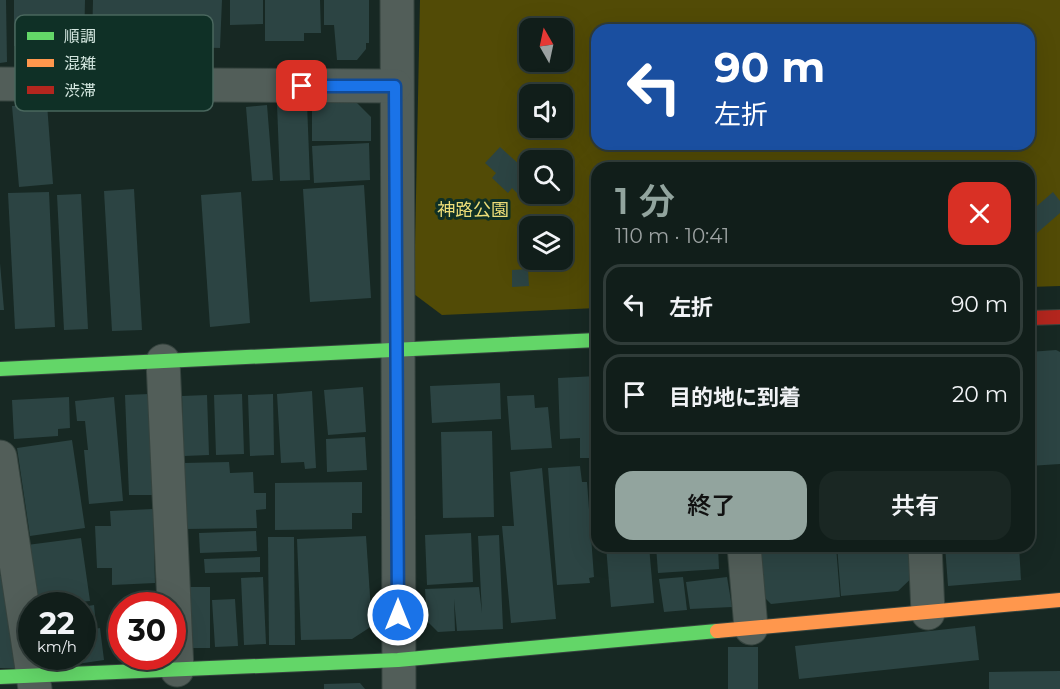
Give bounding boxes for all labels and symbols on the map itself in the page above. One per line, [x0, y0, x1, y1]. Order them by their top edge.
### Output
legend [15, 15, 213, 111]
north arrow [519, 18, 573, 72]
text: 順調 [64, 27, 96, 46]
text: 混雑 [64, 54, 96, 73]
pin [276, 60, 327, 111]
text: 渋滞 [64, 81, 96, 100]
park label: 神路公園 [437, 199, 509, 221]
position arrow [366, 583, 430, 647]
speed limit sign: 30 [108, 592, 186, 670]

